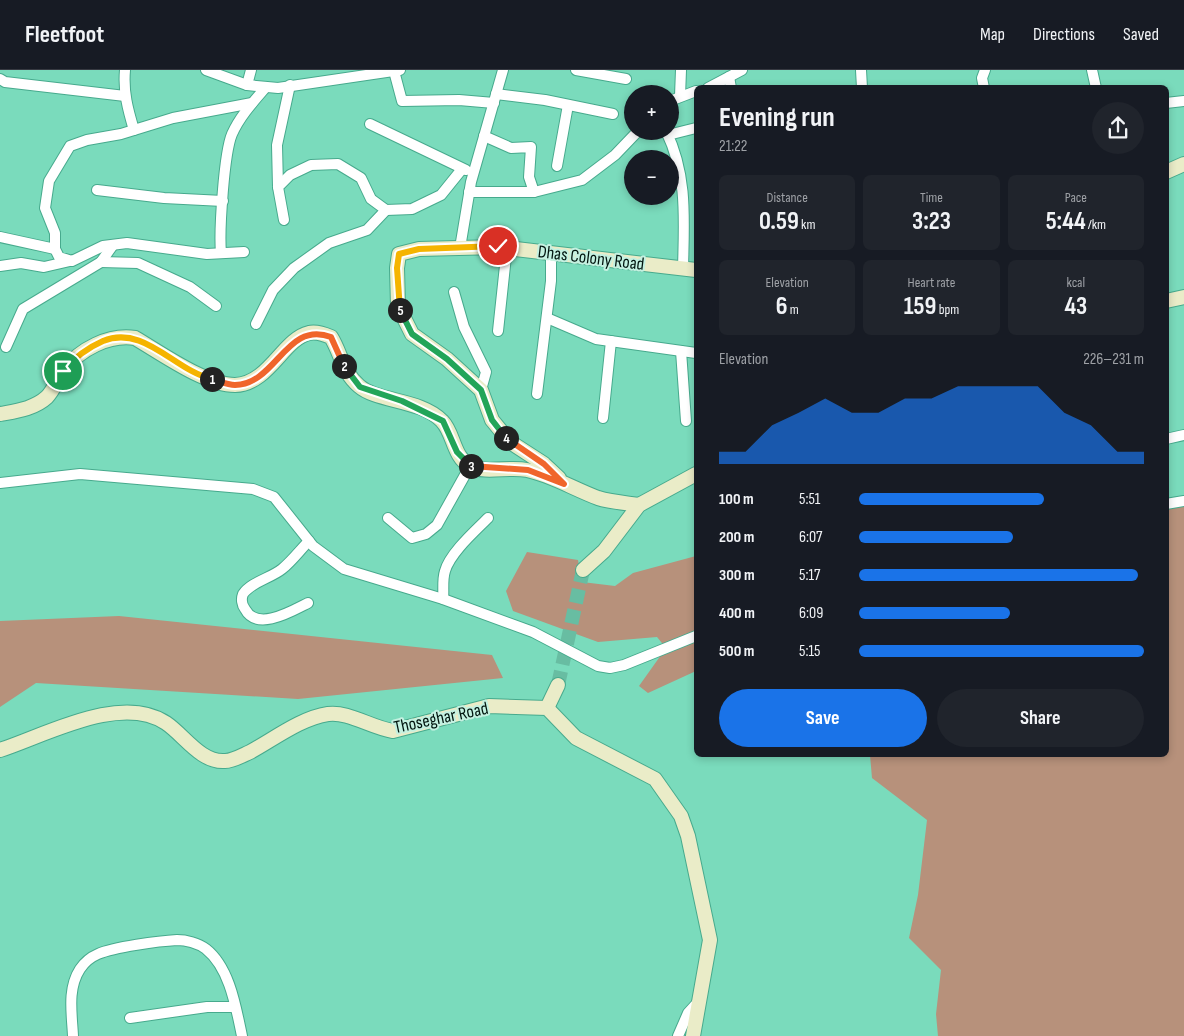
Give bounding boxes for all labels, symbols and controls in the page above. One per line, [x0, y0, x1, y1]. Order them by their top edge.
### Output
text: Fleetfoot [25, 20, 104, 49]
text: Map [980, 24, 1005, 45]
text: Directions [1033, 24, 1095, 45]
text: Saved [1123, 24, 1159, 45]
map controls [624, 85, 679, 205]
button: + [624, 85, 679, 140]
text: Evening run [719, 101, 835, 134]
button: share [1092, 102, 1144, 154]
text: 21:22 [719, 137, 747, 156]
button: − [624, 150, 679, 205]
text: Distance [767, 189, 808, 206]
text: Time [920, 189, 943, 206]
text: Pace [1065, 189, 1087, 206]
text: 0.59 [759, 206, 799, 237]
text: 3:23 [912, 206, 951, 237]
text: 5:44 [1046, 206, 1086, 237]
text: km [799, 216, 815, 233]
text: /km [1086, 216, 1106, 233]
pin [477, 225, 519, 267]
icon: check [484, 232, 512, 260]
street label: Dhas Colony Road [537, 241, 645, 275]
text: Elevation [766, 274, 809, 291]
text: Heart rate [908, 274, 955, 291]
text: kcal [1067, 274, 1085, 291]
text: 6 [776, 291, 787, 322]
text: 159 [904, 291, 936, 322]
text: 43 [1064, 291, 1087, 322]
pin: 5 [388, 298, 412, 322]
text: m [787, 301, 799, 318]
text: bpm [936, 301, 959, 318]
text: 5 [397, 302, 404, 319]
pin [42, 350, 84, 392]
text: Elevation [719, 350, 768, 369]
text: 226–231 m [1083, 350, 1144, 369]
pin: 2 [332, 354, 356, 378]
icon: arrive [49, 357, 77, 385]
text: 2 [341, 358, 348, 375]
pin: 1 [200, 366, 224, 392]
text: 1 [210, 371, 215, 388]
pin: 4 [494, 426, 518, 450]
text: 4 [503, 430, 510, 447]
pin: 3 [458, 454, 484, 478]
text: 3 [468, 458, 475, 475]
text: 100 m [719, 490, 754, 509]
text: 5:51 [799, 490, 820, 509]
text: 200 m [719, 528, 754, 547]
text: 6:07 [799, 528, 823, 547]
text: 300 m [719, 566, 755, 585]
text: 5:17 [799, 566, 820, 585]
text: 400 m [719, 604, 755, 623]
text: 6:09 [799, 604, 823, 623]
text: 500 m [719, 642, 754, 661]
text: 5:15 [799, 642, 820, 661]
button: Save [719, 689, 927, 747]
button: Share [937, 689, 1144, 747]
street label: Thoseghar Road [392, 698, 490, 738]

